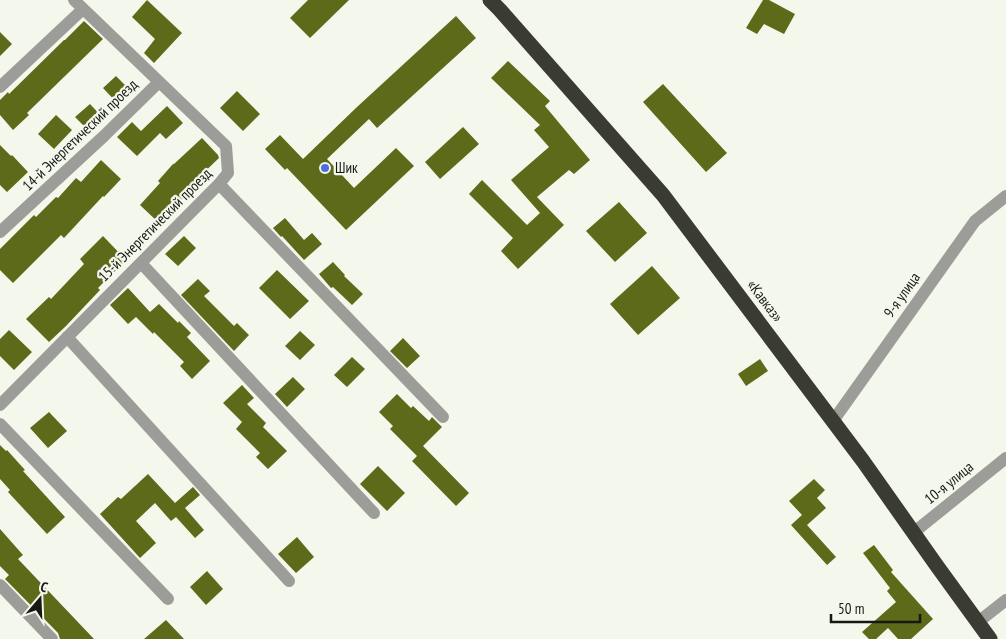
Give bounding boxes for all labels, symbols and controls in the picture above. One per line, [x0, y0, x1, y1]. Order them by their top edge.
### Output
street label: 14-й Энергетический проезд [18, 74, 141, 195]
place label: Шик [335, 158, 358, 177]
marker: Шик [319, 162, 331, 174]
street label: 15-й Энергетический проезд [94, 164, 216, 285]
street label: 9-я улица [879, 268, 924, 321]
street label: «Кавказ» [743, 276, 788, 326]
street label: 10-я улица [920, 457, 977, 508]
north arrow [15, 574, 65, 624]
text: С [38, 577, 51, 596]
scale bar [831, 592, 920, 624]
text: 50 m [838, 599, 864, 618]

